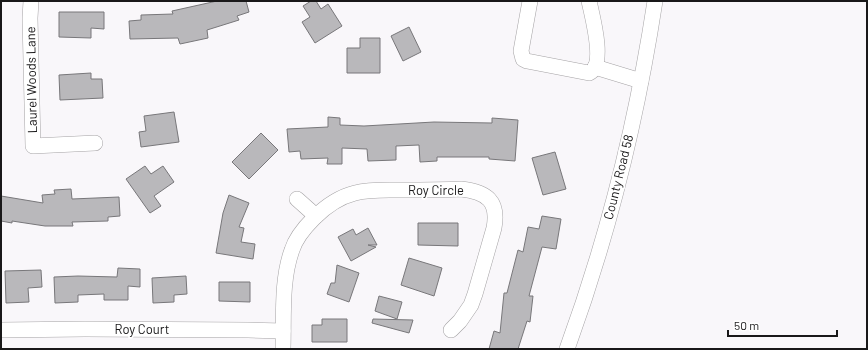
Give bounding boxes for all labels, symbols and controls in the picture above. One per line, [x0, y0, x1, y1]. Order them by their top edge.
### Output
street label: Laurel Woods Lane [22, 26, 40, 134]
street label: County Road 58 [600, 133, 636, 221]
street label: Roy Circle [408, 182, 464, 198]
scale bar [728, 312, 837, 338]
text: 50 m [734, 318, 759, 332]
street label: Roy Court [115, 321, 169, 337]

